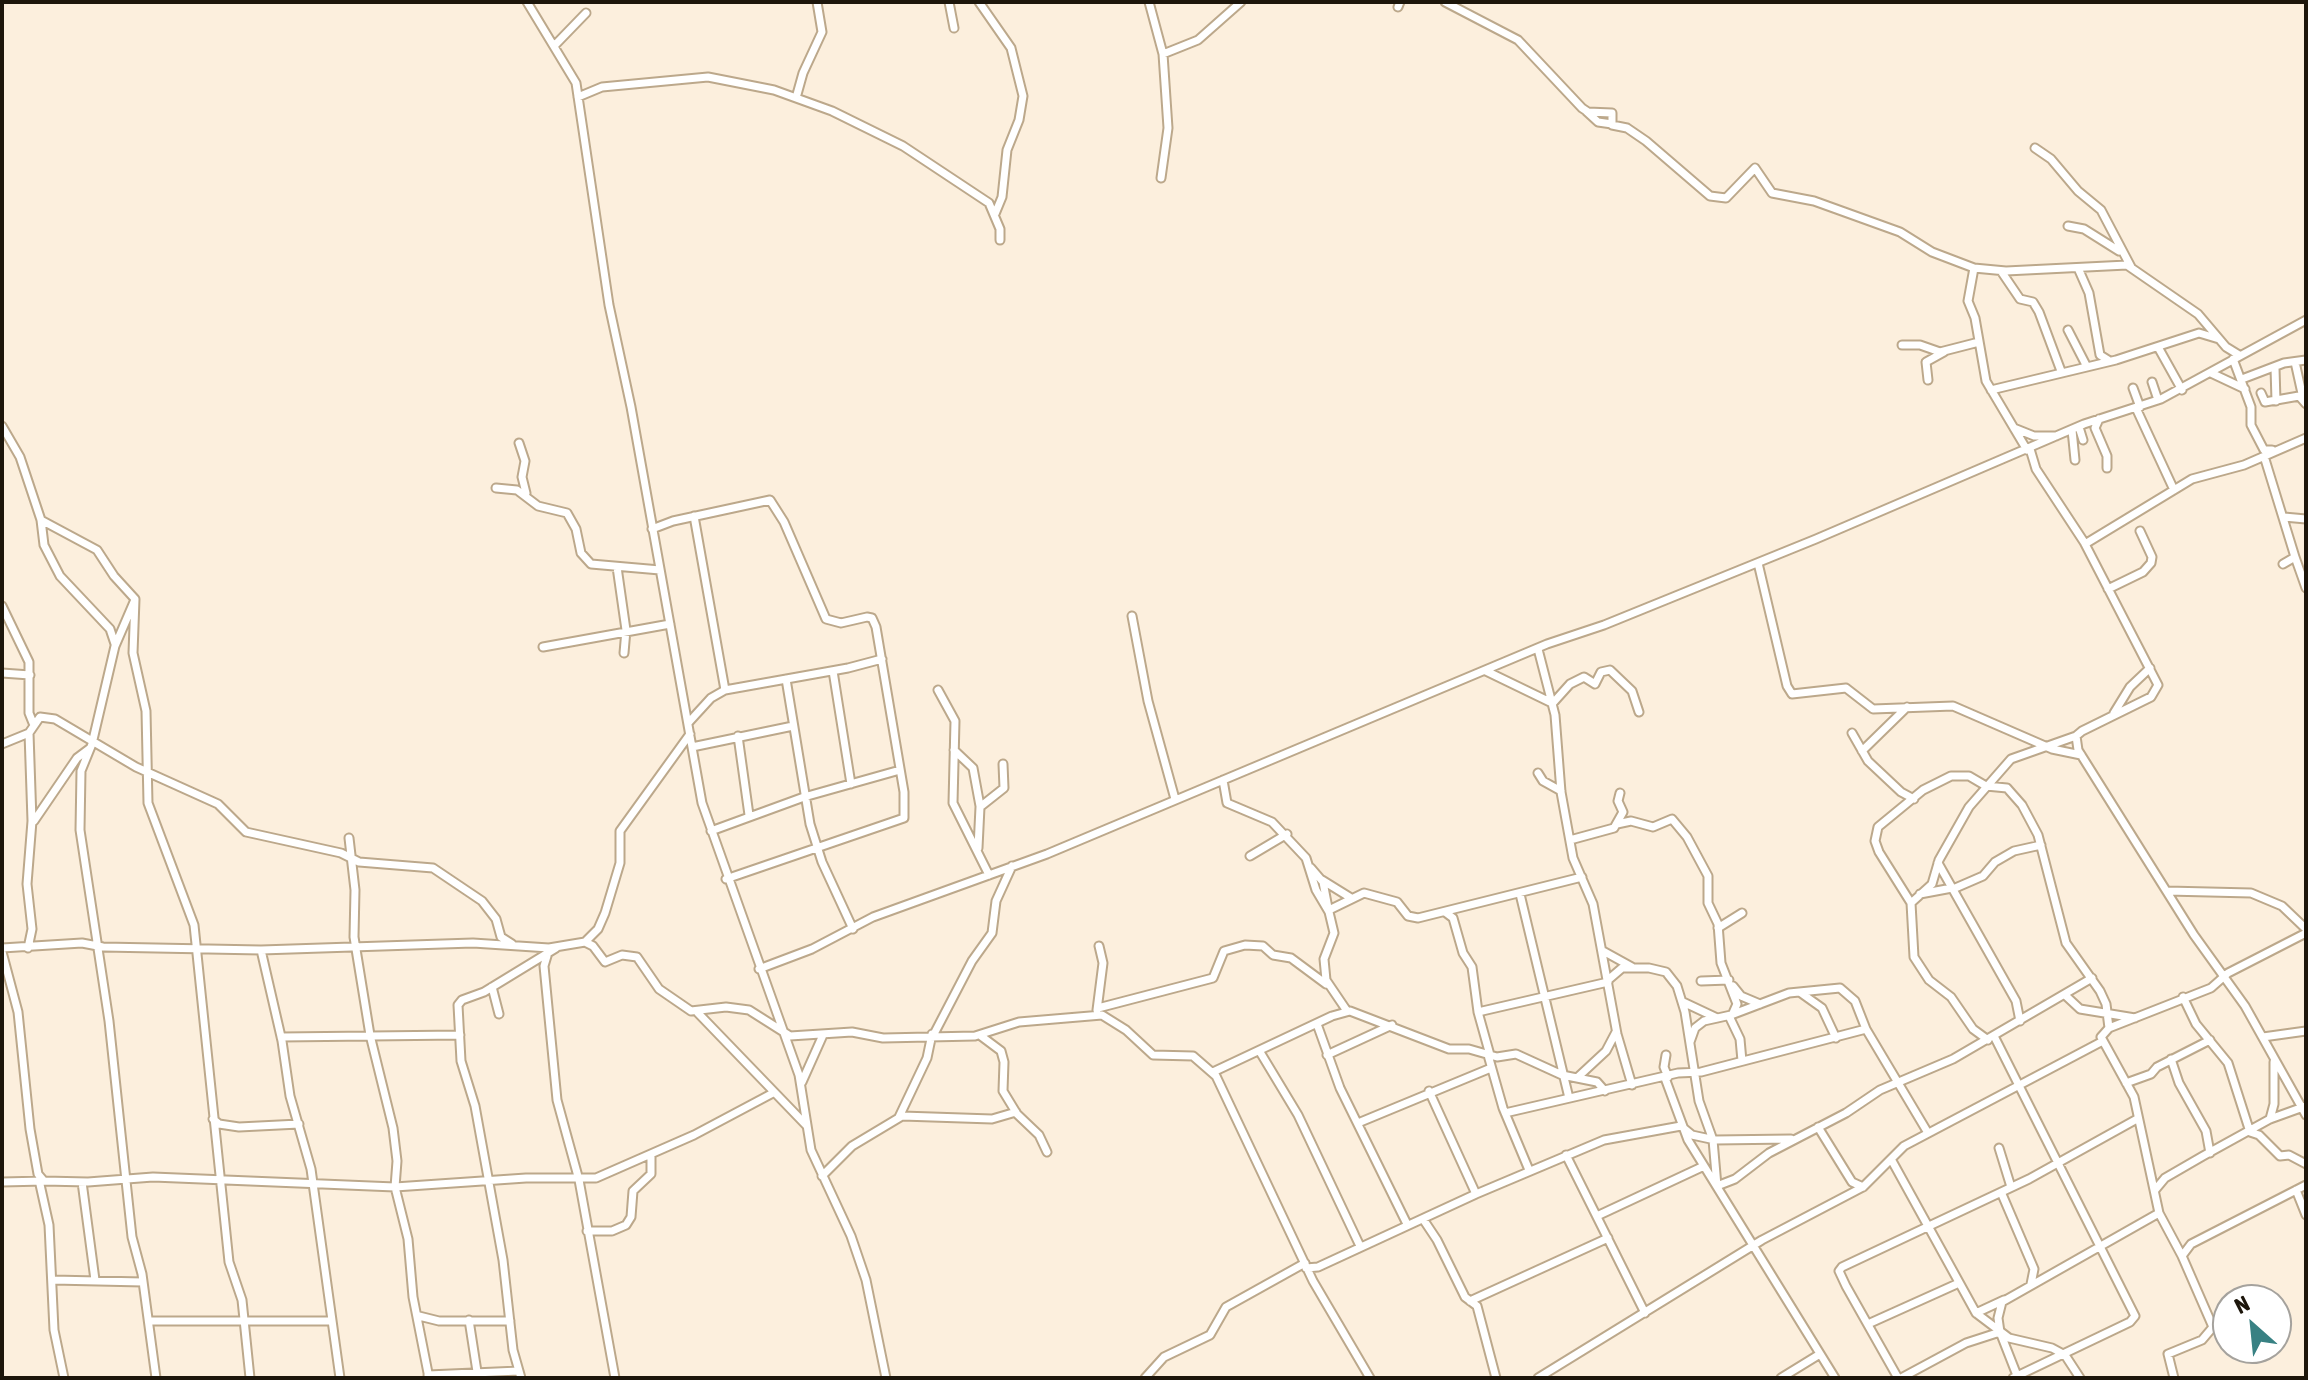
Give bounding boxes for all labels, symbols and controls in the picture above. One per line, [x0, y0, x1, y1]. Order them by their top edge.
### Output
north arrow [2212, 1284, 2292, 1364]
text: N [2230, 1290, 2254, 1319]

